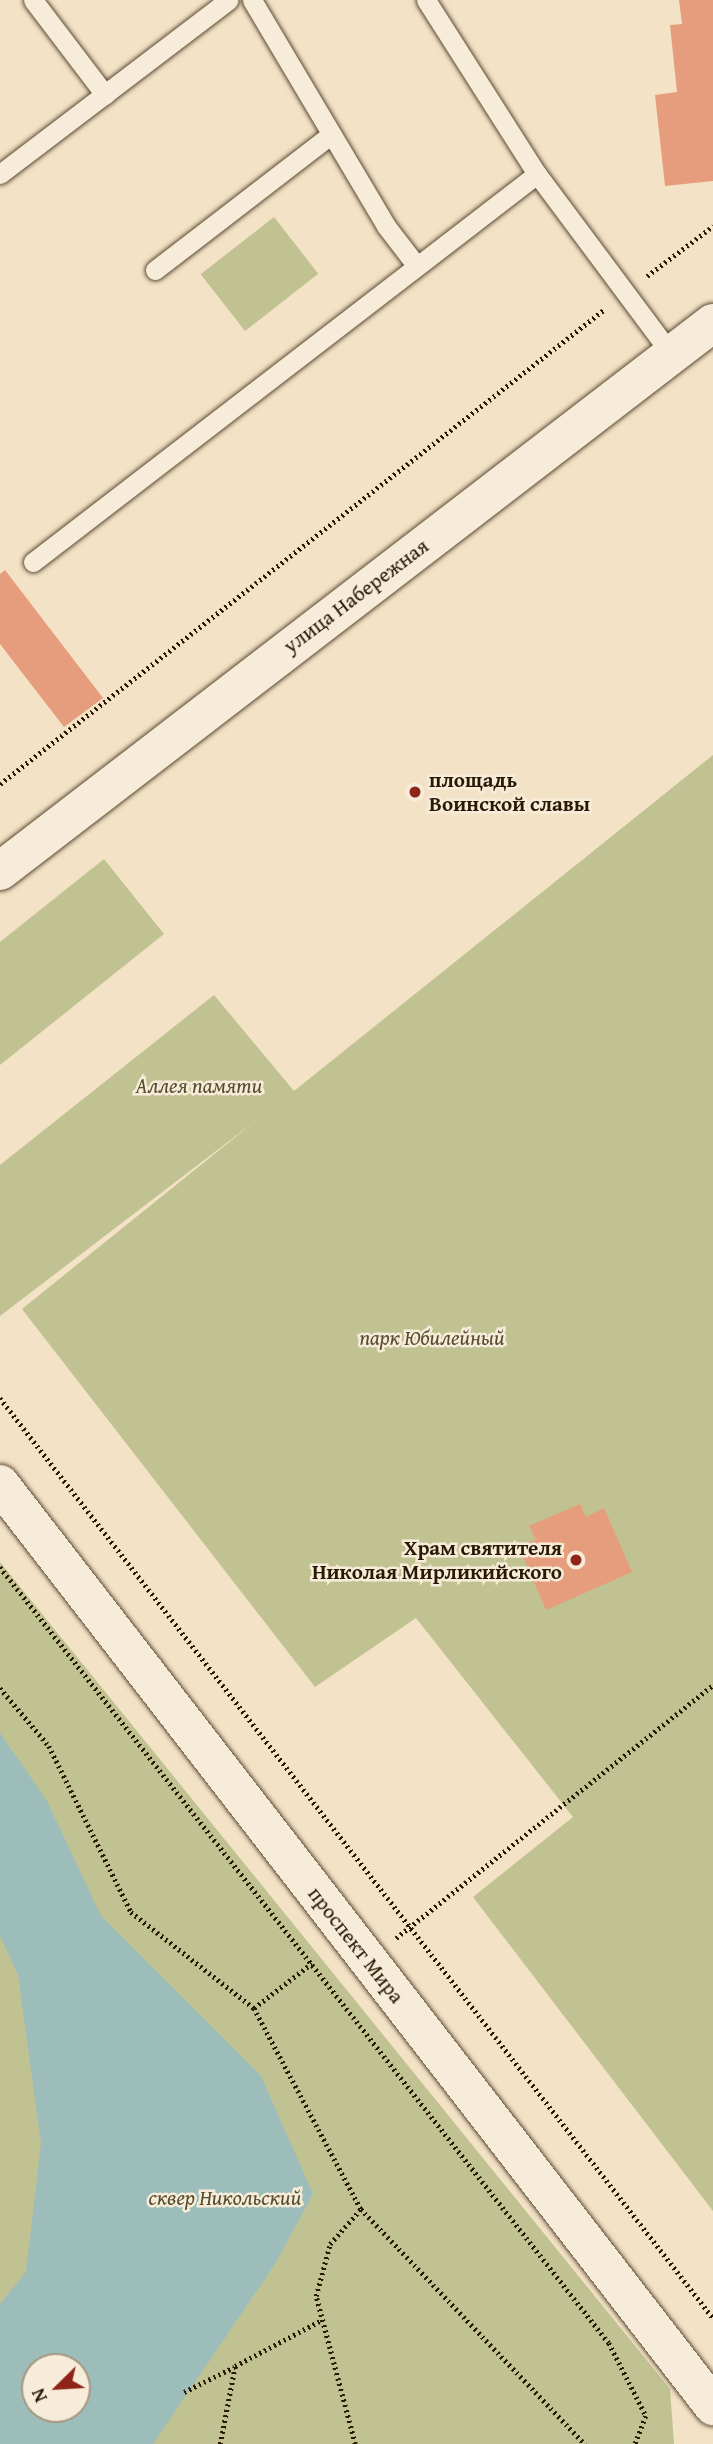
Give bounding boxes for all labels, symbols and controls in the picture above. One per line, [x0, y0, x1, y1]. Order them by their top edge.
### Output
street label: улица Набережная [278, 533, 434, 659]
place label: площадь Воинской славы [429, 767, 590, 817]
marker: площадь Воинской славы [407, 784, 423, 800]
park label: Аллея памяти [136, 1073, 262, 1099]
park label: парк Юбилейный [359, 1325, 505, 1351]
place label: Храм святителя Николая Мирликийского [312, 1535, 562, 1585]
marker: Храм святителя Николая Мирликийского [568, 1552, 584, 1568]
street label: проспект Мира [303, 1882, 409, 2008]
park label: сквер Никольский [149, 2185, 301, 2211]
north arrow [21, 2353, 91, 2423]
text: N [23, 2384, 54, 2407]

